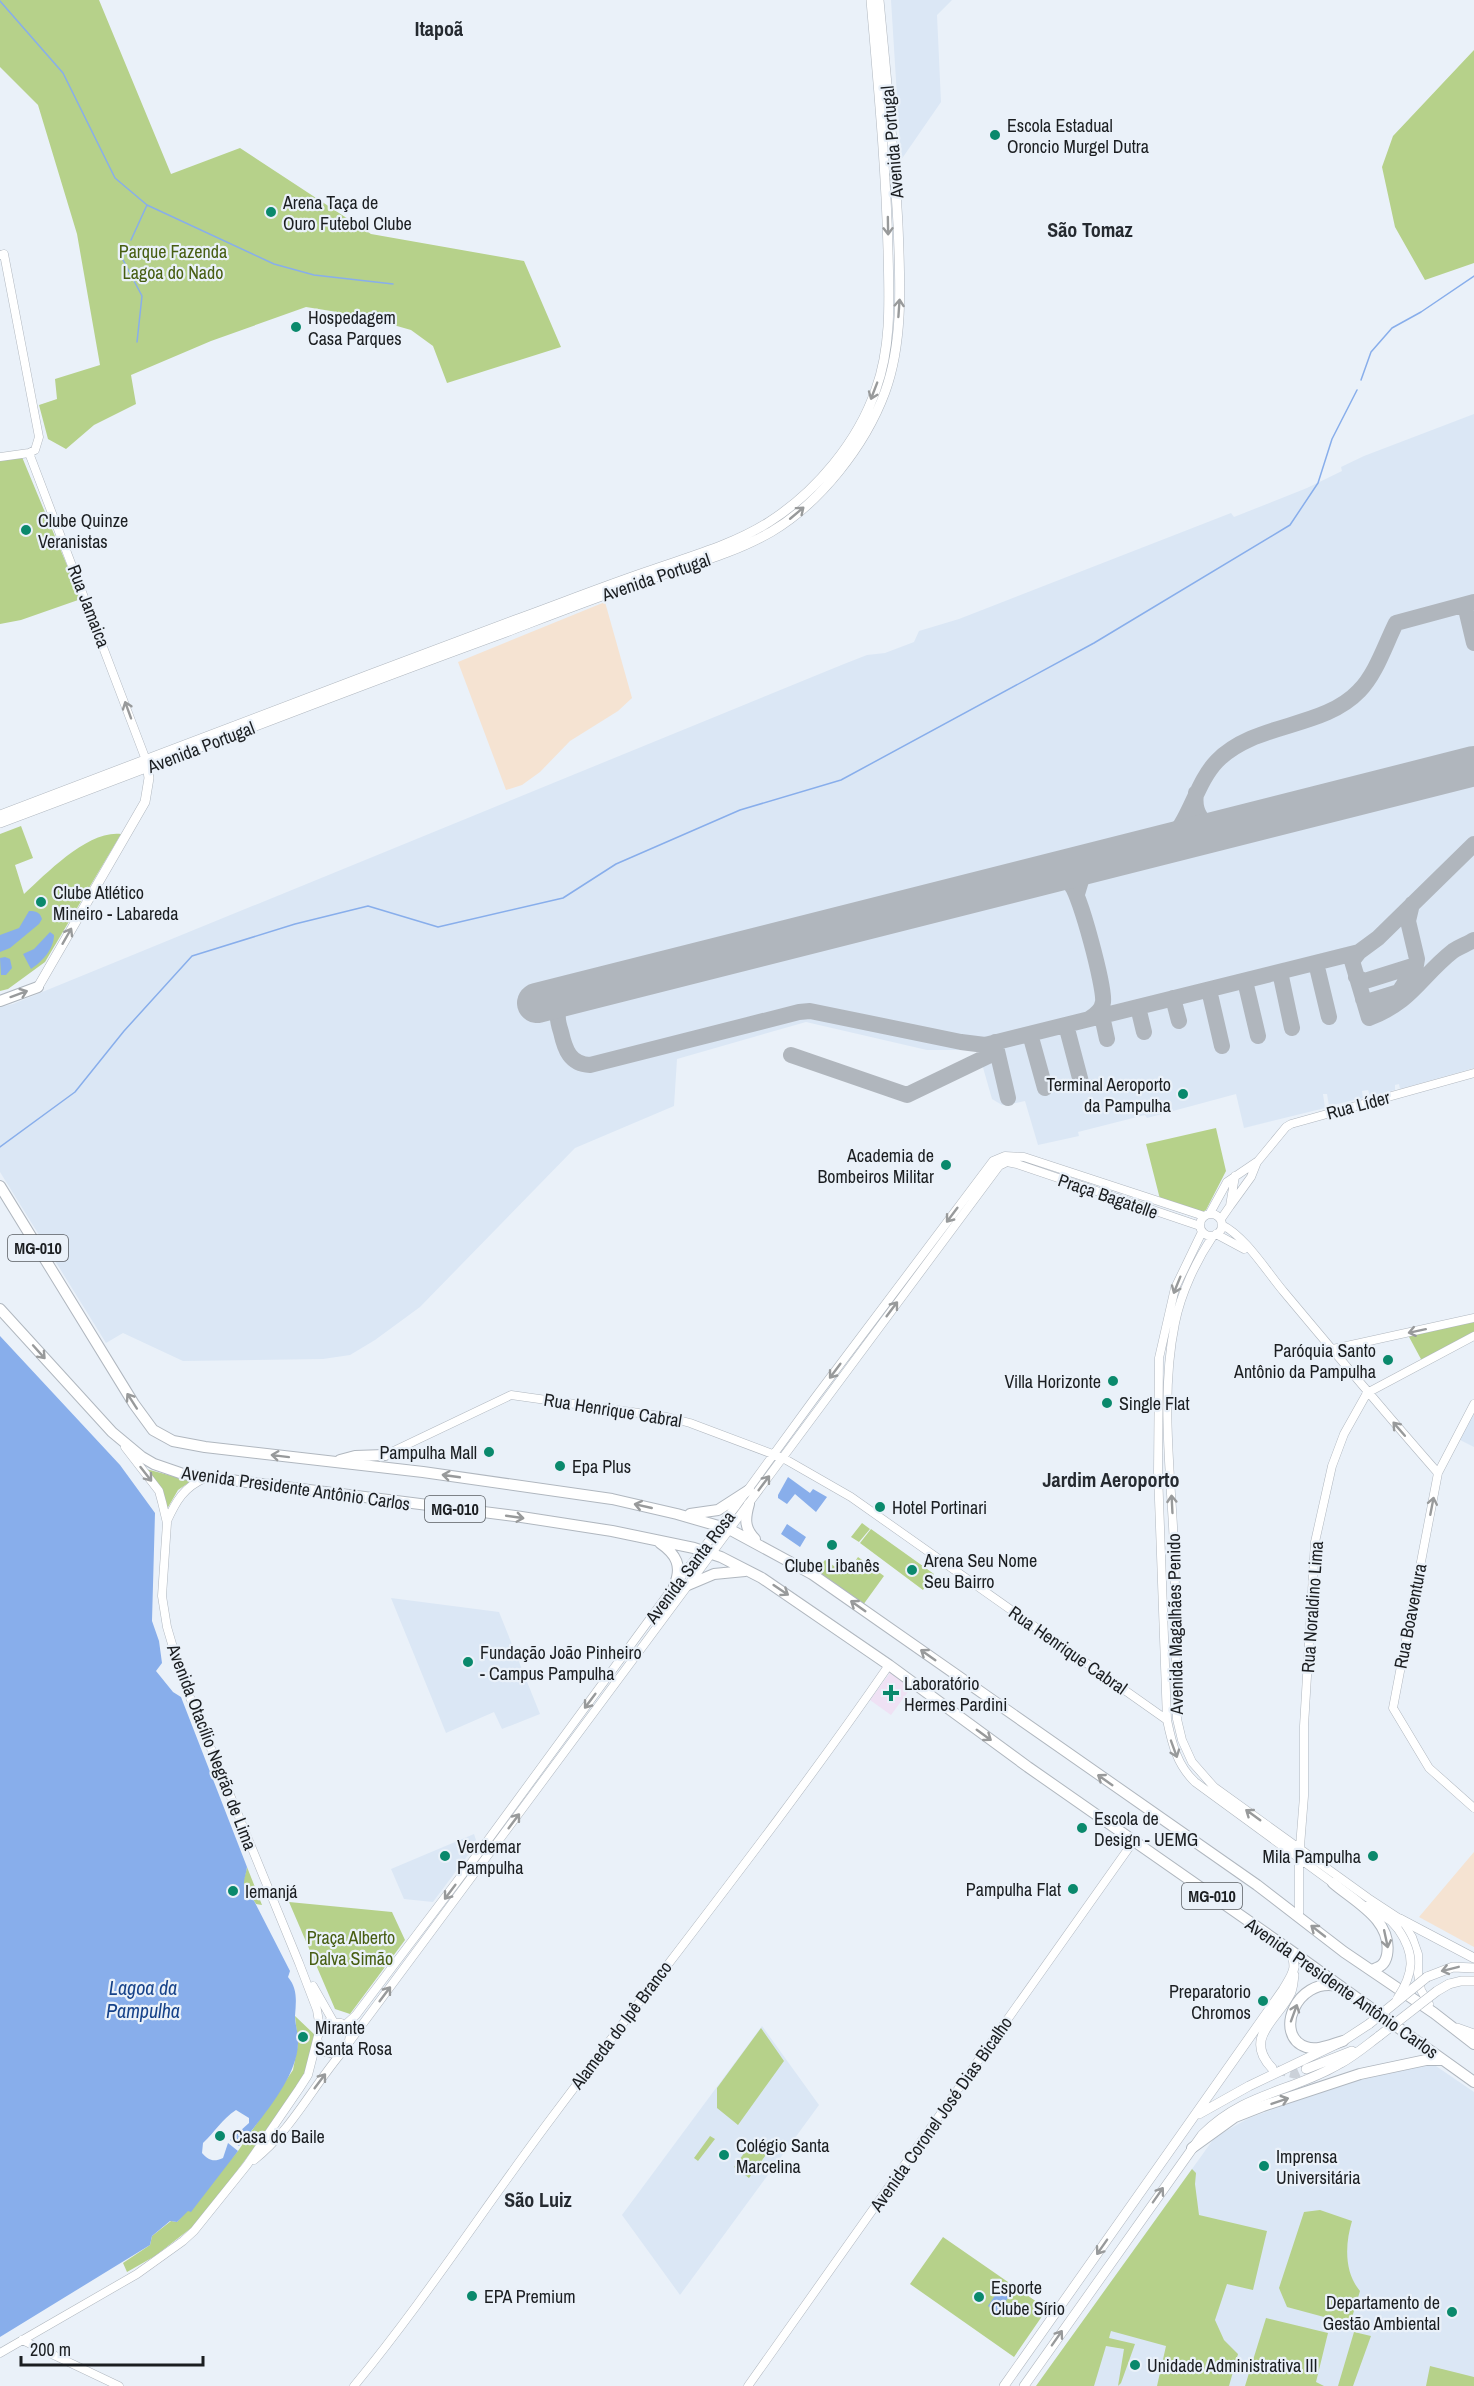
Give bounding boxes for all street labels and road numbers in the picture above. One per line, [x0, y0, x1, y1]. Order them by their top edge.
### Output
street label: Avenida Portugal [875, 85, 909, 200]
street label: Avenida Portugal [598, 547, 713, 608]
street label: Rua Jamaica [62, 561, 116, 651]
street label: Avenida Portugal [143, 715, 258, 779]
street label: Rua Líder [1323, 1085, 1393, 1125]
street label: Praça Bagatelle [1055, 1167, 1161, 1225]
road number: MG-010 [8, 1235, 68, 1261]
street label: Rua Henrique Cabral [542, 1387, 684, 1433]
street label: Avenida Presidente Antônio Carlos [179, 1459, 412, 1516]
road number: MG-010 [425, 1496, 485, 1522]
street label: Avenida Santa Rosa [639, 1506, 741, 1629]
street label: Avenida Magalhães Penido [1161, 1533, 1189, 1716]
street label: Rua Noraldino Lima [1295, 1540, 1329, 1674]
street label: Rua Boaventura [1388, 1561, 1432, 1671]
street label: Rua Henrique Cabral [1004, 1600, 1132, 1700]
street label: Avenida Otacílio Negrão de Lima [161, 1639, 263, 1854]
road number: MG-010 [1182, 1883, 1242, 1909]
street label: Avenida Presidente Antônio Carlos [1240, 1911, 1444, 2064]
street label: Alameda do Ipê Branco [564, 1956, 677, 2095]
street label: Avenida Coronel José Dias Bicalho [863, 2011, 1018, 2217]

